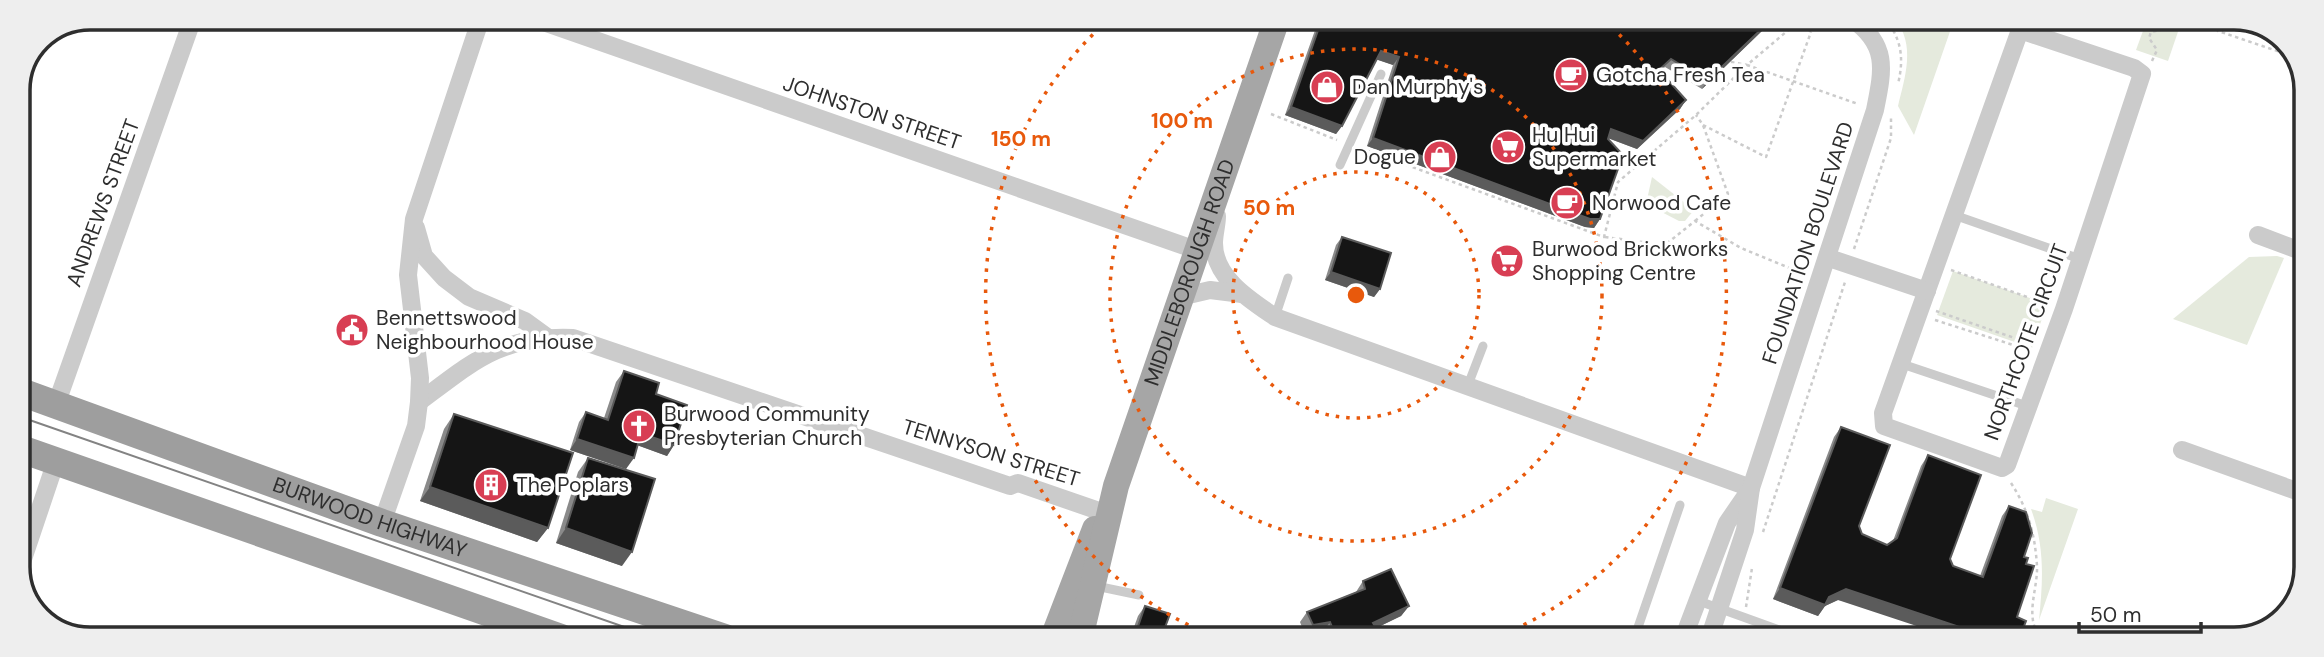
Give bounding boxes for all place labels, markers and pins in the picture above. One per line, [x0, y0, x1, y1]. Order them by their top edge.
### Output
cafe icon: Gotcha Fresh Tea [1552, 56, 1590, 94]
place label: Gotcha Fresh Tea [1596, 61, 1765, 89]
shop icon: Dan Murphy's [1308, 68, 1346, 106]
place label: Dan Murphy's [1352, 73, 1483, 101]
place label: Hu Hui Supermarket [1532, 121, 1657, 173]
supermarket icon: Hu Hui Supermarket [1489, 128, 1527, 166]
shop icon: Dogue [1421, 138, 1459, 176]
place label: Dogue [1354, 143, 1416, 171]
cafe icon: Norwood Cafe [1548, 184, 1586, 222]
place label: Norwood Cafe [1592, 189, 1731, 217]
place label: Burwood Brickworks Shopping Centre [1532, 235, 1728, 287]
supermarket icon: Burwood Brickworks Shopping Centre [1488, 242, 1526, 280]
centre of rings [1344, 283, 1368, 307]
place label: Bennettswood Neighbourhood House [376, 304, 594, 356]
public building icon: Bennettswood Neighbourhood House [333, 311, 371, 349]
place label: Burwood Community Presbyterian Church [664, 400, 870, 452]
church icon: Burwood Community Presbyterian Church [620, 407, 658, 445]
building icon: The Poplars [472, 466, 510, 504]
place label: The Poplars [516, 471, 629, 499]

